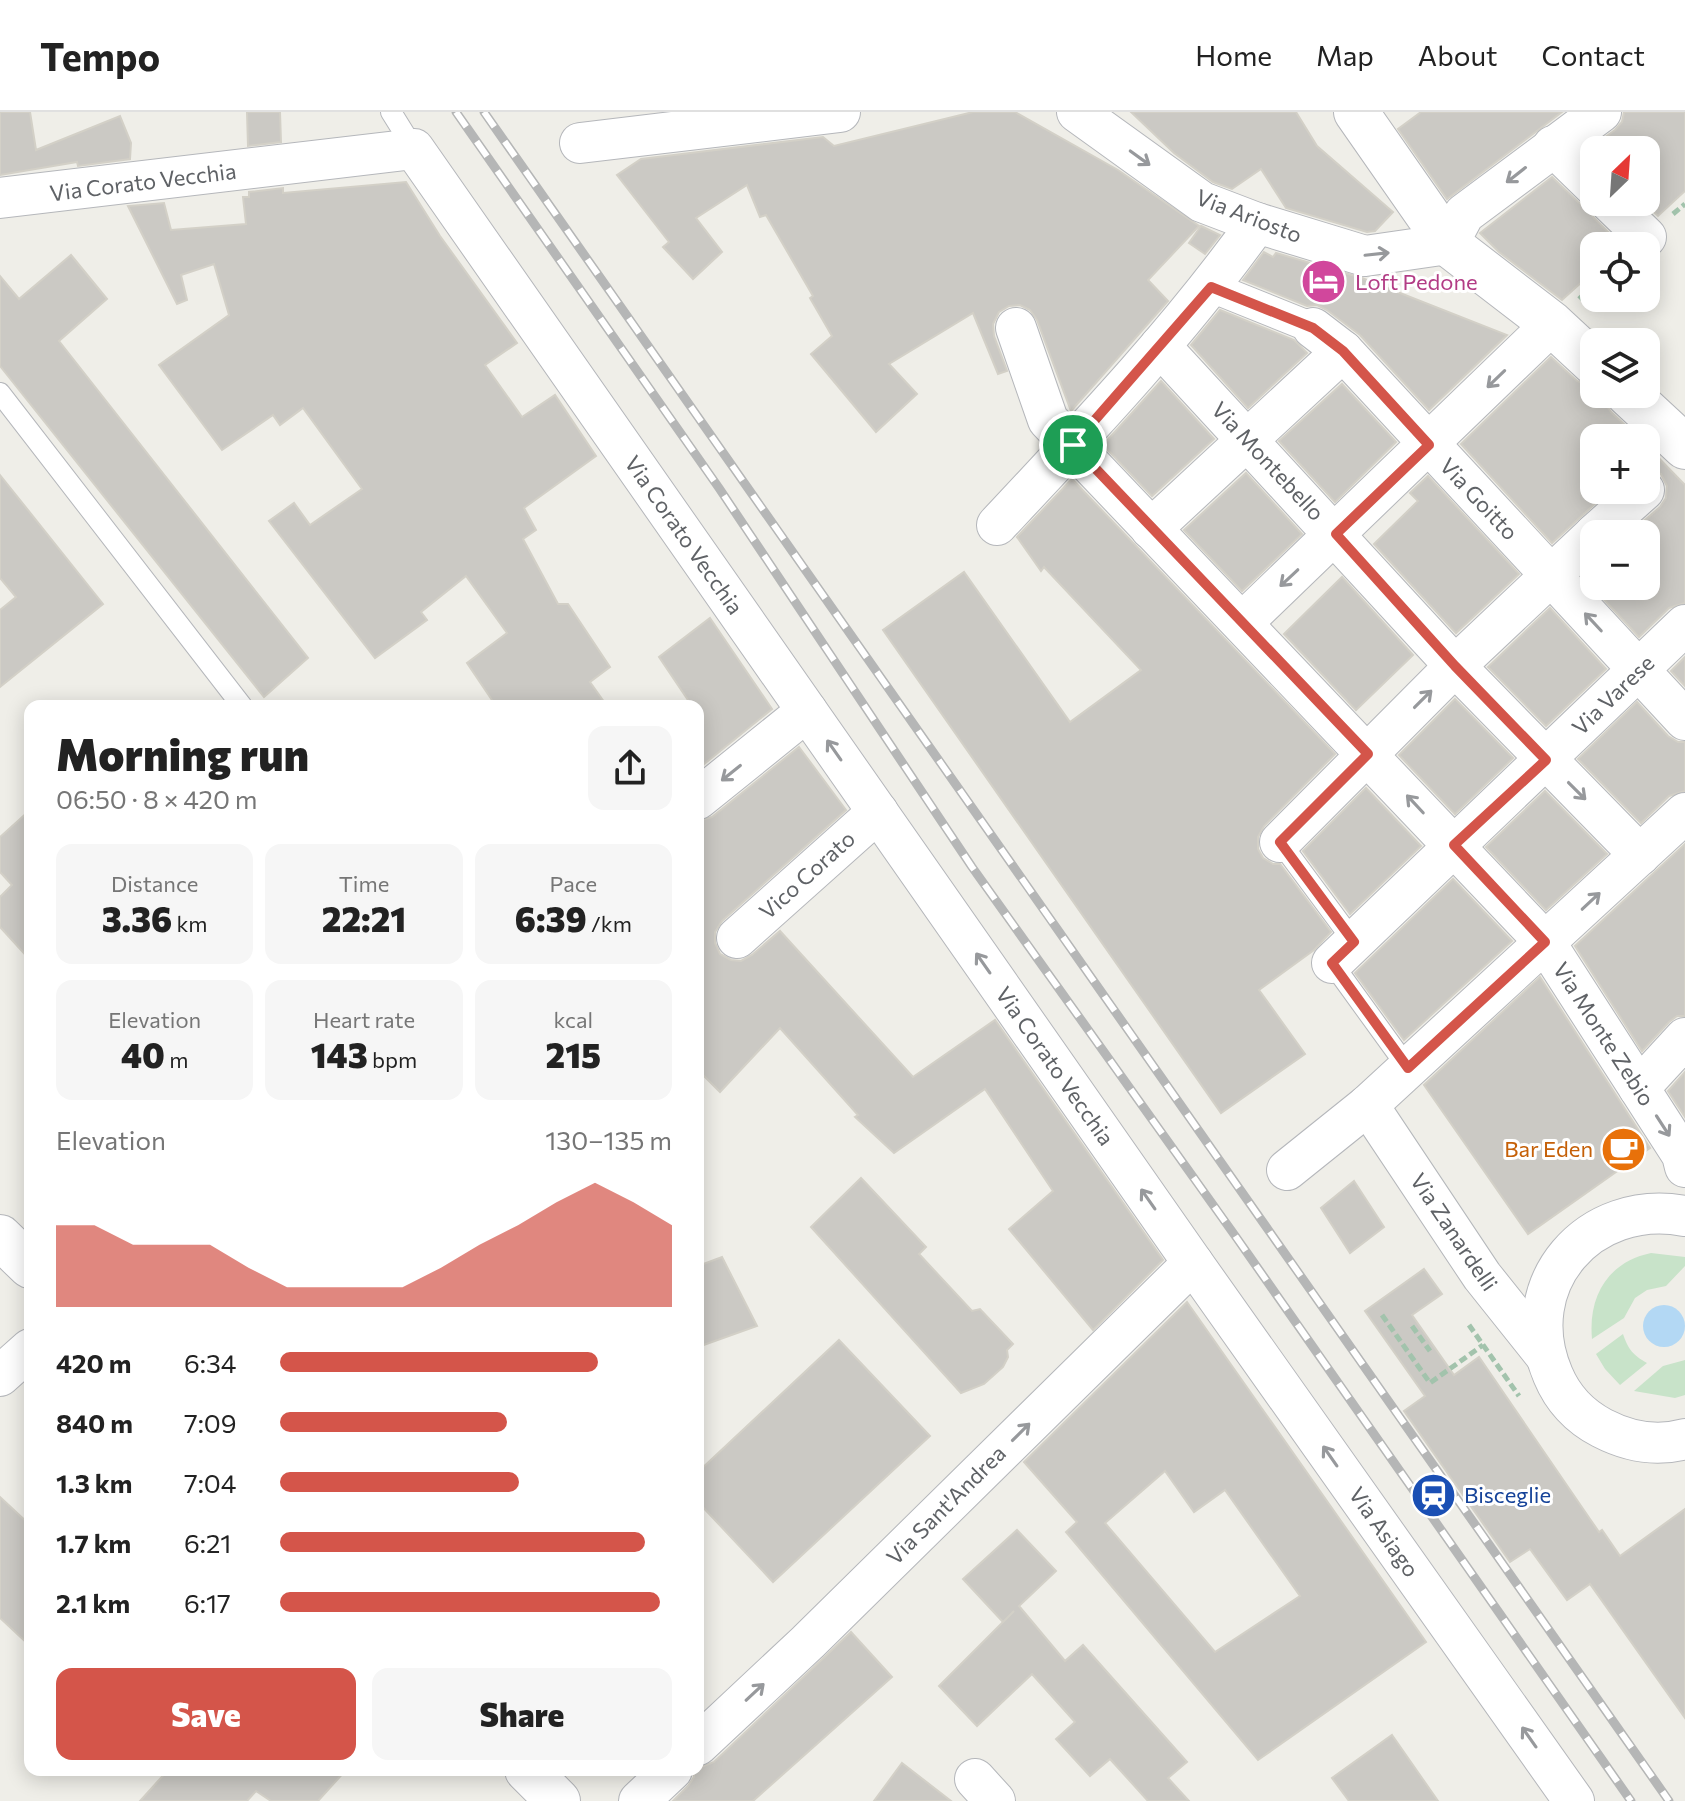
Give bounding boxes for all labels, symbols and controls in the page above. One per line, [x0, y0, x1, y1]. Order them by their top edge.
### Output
text: Tempo [40, 32, 160, 79]
text: Home [1195, 38, 1272, 72]
text: Map [1316, 38, 1374, 72]
text: About [1418, 38, 1498, 72]
text: Contact [1542, 38, 1645, 72]
north arrow [1580, 136, 1660, 216]
map controls [1580, 136, 1660, 600]
one-way arrow [1129, 149, 1151, 166]
street label: Via Corato Vecchia [48, 157, 238, 206]
one-way arrow [1506, 166, 1527, 183]
street label: Via Ariosto [1193, 183, 1306, 248]
button: locate [1580, 232, 1660, 312]
one-way arrow [1363, 246, 1390, 261]
hotel icon: Loft Pedone [1300, 258, 1348, 306]
place label: Loft Pedone [1355, 268, 1478, 295]
button: layers [1580, 328, 1660, 408]
one-way arrow [1487, 369, 1506, 388]
street label: Via Montebello [1206, 396, 1330, 526]
pin [1039, 411, 1107, 479]
icon: arrive [1051, 423, 1095, 467]
button: + [1580, 424, 1660, 504]
street label: Via Corato Vecchia [620, 450, 749, 619]
street label: Via Goitto [1435, 452, 1524, 545]
button: − [1580, 520, 1660, 600]
one-way arrow [1279, 569, 1299, 588]
one-way arrow [1584, 612, 1603, 632]
street label: Via Varese [1566, 649, 1659, 740]
one-way arrow [1413, 690, 1432, 709]
text: Morning run [56, 726, 309, 780]
button: share [588, 726, 672, 810]
one-way arrow [826, 739, 842, 761]
one-way arrow [721, 764, 742, 781]
one-way arrow [1567, 781, 1586, 800]
text: 06:50 · 8 × 420 m [56, 783, 258, 814]
one-way arrow [1406, 795, 1425, 814]
street label: Vico Corato [753, 825, 860, 925]
text: Distance [111, 870, 198, 897]
text: Time [339, 870, 389, 897]
text: Pace [549, 870, 597, 897]
one-way arrow [1580, 892, 1600, 910]
text: 3.36 [102, 897, 172, 939]
text: 22:21 [322, 897, 406, 939]
text: 6:39 [515, 897, 587, 939]
text: km [172, 910, 208, 937]
text: /km [587, 910, 632, 937]
one-way arrow [975, 952, 991, 974]
street label: Via Monte Zebio [1548, 957, 1661, 1111]
street label: Via Corato Vecchia [991, 981, 1120, 1150]
text: Elevation [108, 1006, 201, 1033]
text: Heart rate [313, 1006, 415, 1033]
text: kcal [554, 1006, 593, 1033]
text: 40 [121, 1033, 165, 1075]
text: 143 [311, 1033, 368, 1075]
text: 215 [546, 1033, 601, 1075]
text: m [165, 1046, 188, 1073]
text: bpm [368, 1046, 417, 1073]
one-way arrow [1655, 1114, 1672, 1136]
text: Elevation [56, 1124, 166, 1155]
text: 130–135 m [545, 1124, 672, 1155]
cafe icon: Bar Eden [1600, 1125, 1648, 1173]
place label: Bar Eden [1504, 1135, 1593, 1162]
street label: Via Zanardelli [1405, 1168, 1504, 1296]
one-way arrow [1140, 1188, 1156, 1210]
text: 420 m [56, 1347, 131, 1378]
text: 6:34 [184, 1347, 236, 1378]
text: 840 m [56, 1407, 133, 1438]
text: 7:09 [184, 1407, 237, 1438]
one-way arrow [1011, 1423, 1030, 1442]
street label: Via Sant'Andrea [880, 1439, 1011, 1570]
one-way arrow [1322, 1446, 1339, 1468]
text: 1.3 km [56, 1467, 132, 1498]
text: 7:04 [184, 1467, 236, 1498]
station icon: Bisceglie [1409, 1471, 1457, 1519]
place label: Bisceglie [1464, 1481, 1551, 1508]
street label: Via Asiago [1344, 1482, 1425, 1582]
text: 1.7 km [56, 1527, 131, 1558]
text: 6:21 [184, 1527, 231, 1558]
text: 2.1 km [56, 1587, 130, 1618]
text: 6:17 [184, 1587, 231, 1618]
button: Save [56, 1668, 356, 1760]
button: Share [372, 1668, 672, 1760]
one-way arrow [744, 1683, 764, 1701]
one-way arrow [1521, 1727, 1537, 1749]

